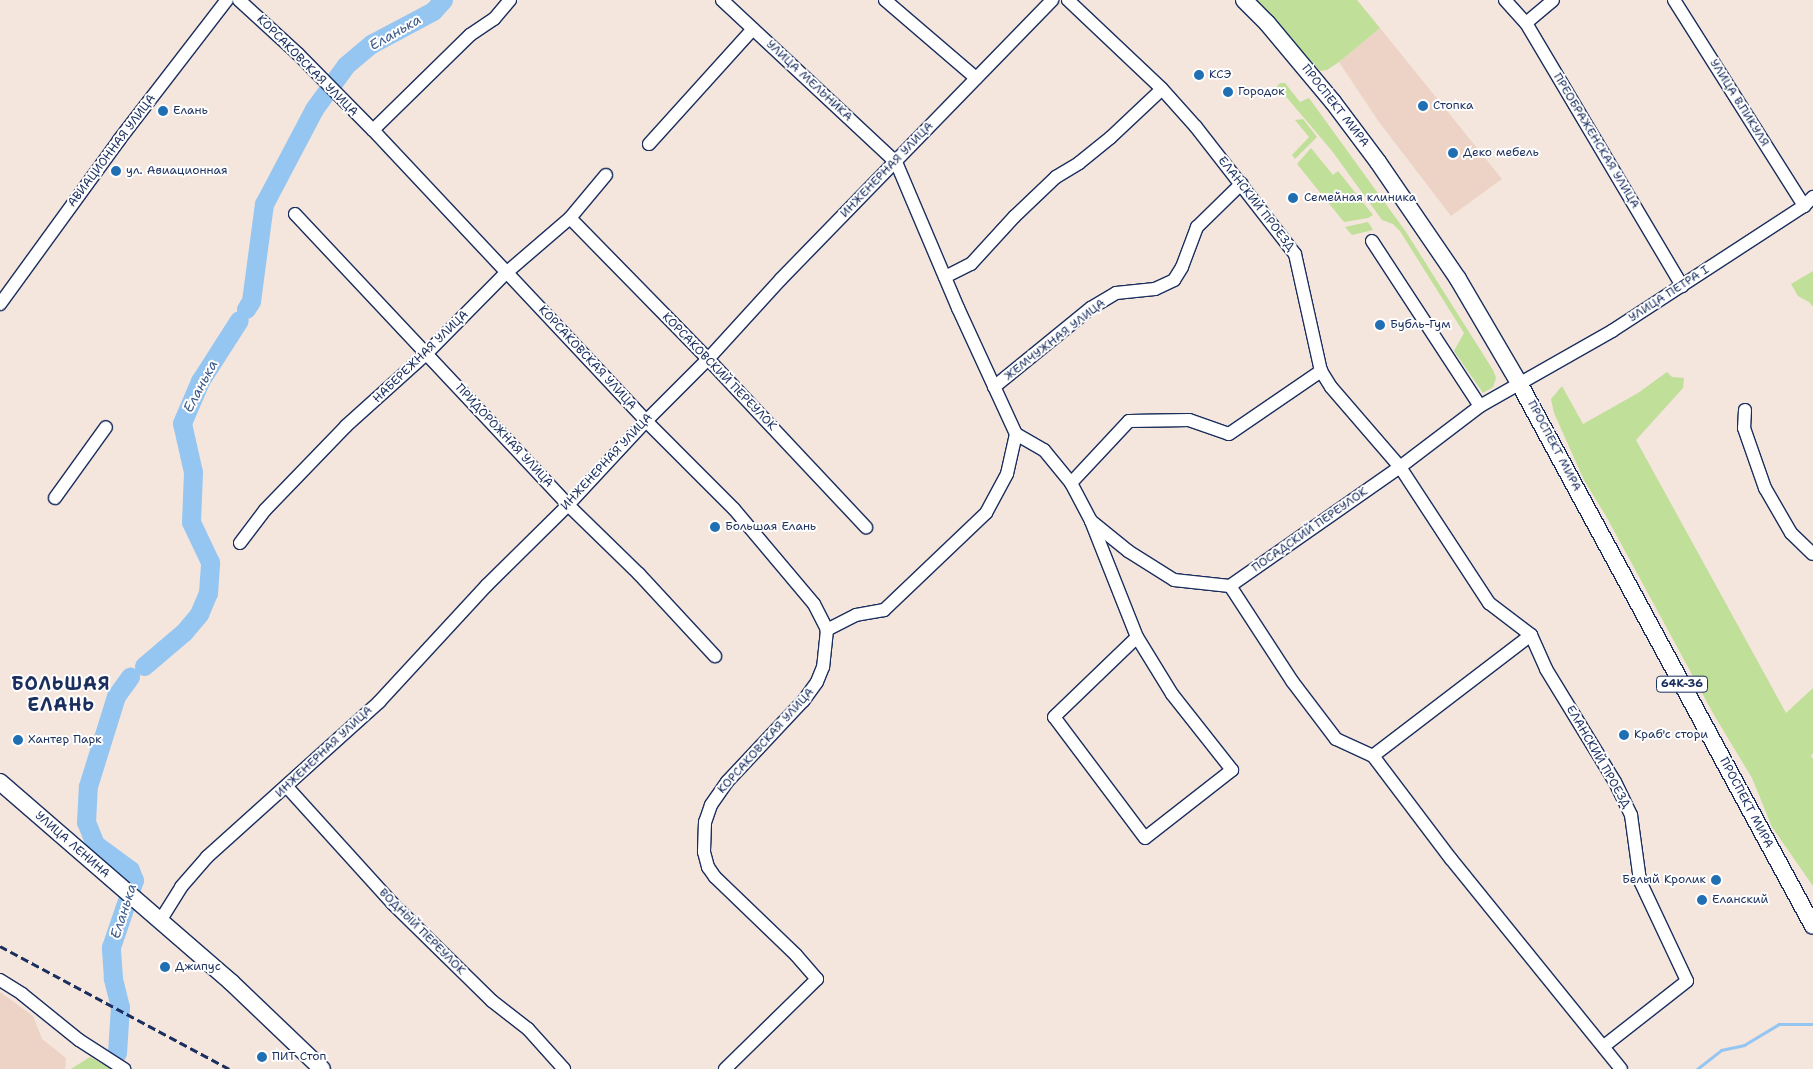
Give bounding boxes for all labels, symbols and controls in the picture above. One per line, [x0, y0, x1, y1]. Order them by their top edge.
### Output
water label: Еланька [366, 11, 424, 53]
street label: КОРСАКОВСКАЯ УЛИЦА [253, 12, 361, 120]
street label: УЛИЦА МЕЛЬНИКА [763, 37, 855, 125]
street label: УЛИЦА В.ПИКУЛЯ [1706, 57, 1772, 149]
street label: ПРОСПЕКТ МИРА [1298, 62, 1372, 150]
place label: КСЭ [1209, 68, 1231, 82]
marker: КСЭ [1193, 69, 1205, 81]
street label: ПРЕОБРАЖЕНСКАЯ УЛИЦА [1550, 71, 1642, 211]
place label: Городок [1238, 85, 1285, 99]
marker: Городок [1222, 86, 1234, 98]
street label: АВИАЦИОННАЯ УЛИЦА [65, 92, 159, 210]
place label: Стопка [1433, 99, 1473, 113]
marker: Стопка [1417, 100, 1429, 112]
place label: Елань [173, 104, 208, 118]
marker: Елань [157, 105, 169, 117]
street label: ИНЖЕНЕРНАЯ УЛИЦА [838, 119, 936, 221]
place label: Деко мебель [1463, 146, 1539, 160]
marker: Деко мебель [1447, 147, 1459, 159]
street label: ЕЛАНСКИЙ ПРОЕЗД [1215, 154, 1297, 254]
place label: ул. Авиационная [126, 164, 228, 178]
marker: ул. Авиационная [110, 165, 122, 177]
marker: Семейная клиника [1286, 191, 1300, 205]
place label: Семейная клиника [1304, 191, 1416, 205]
street label: УЛИЦА ПЕТРА I [1626, 263, 1712, 325]
street label: ЖЕМЧУЖНАЯ УЛИЦА [1002, 296, 1108, 384]
street label: КОРСАКОВСКАЯ УЛИЦА [535, 303, 639, 413]
street label: НАБЕРЕЖНАЯ УЛИЦА [370, 308, 472, 406]
street label: КОРСАКОВСКИЙ ПЕРЕУЛОК [659, 310, 779, 434]
place label: Бубль-Гум [1390, 318, 1451, 332]
marker: Бубль-Гум [1374, 319, 1386, 331]
water label: Еланька [179, 357, 221, 415]
street label: ПРИДОРОЖНАЯ УЛИЦА [452, 381, 556, 491]
street label: ПРОСПЕКТ МИРА [1524, 398, 1584, 494]
street label: ИНЖЕНЕРНАЯ УЛИЦА [558, 411, 656, 513]
street label: ПОСАДСКИЙ ПЕРЕУЛОК [1249, 485, 1371, 575]
place label: Большая Елань [725, 520, 816, 534]
marker: Большая Елань [709, 521, 721, 533]
district label: БОЛЬШАЯ ЕЛАНЬ [11, 674, 111, 716]
road number: 64К-36 [1656, 676, 1708, 692]
street label: КОРСАКОВСКАЯ УЛИЦА [715, 685, 817, 797]
street label: ИНЖЕНЕРНАЯ УЛИЦА [273, 703, 375, 801]
street label: ЕЛАНСКИЙ ПРОЕЗД [1563, 703, 1633, 811]
place label: Краб'с стори [1634, 728, 1708, 742]
marker: Краб'с стори [1618, 729, 1630, 741]
place label: Хантер Парк [28, 733, 102, 747]
marker: Хантер Парк [12, 734, 24, 746]
street label: ПРОСПЕКТ МИРА [1716, 755, 1776, 851]
street label: УЛИЦА ЛЕНИНА [32, 809, 112, 881]
place label: Белый Кролик [1622, 873, 1706, 887]
marker: Белый Кролик [1710, 874, 1722, 886]
water label: Еланька [106, 881, 140, 941]
street label: ВОДНЫЙ ПЕРЕУЛОК [376, 886, 468, 978]
place label: Еланский [1712, 893, 1768, 907]
marker: Еланский [1696, 894, 1708, 906]
place label: Джипус [175, 960, 221, 974]
marker: Джипус [159, 961, 171, 973]
place label: ПИТ Стоп [272, 1050, 326, 1064]
marker: ПИТ Стоп [256, 1051, 268, 1063]

